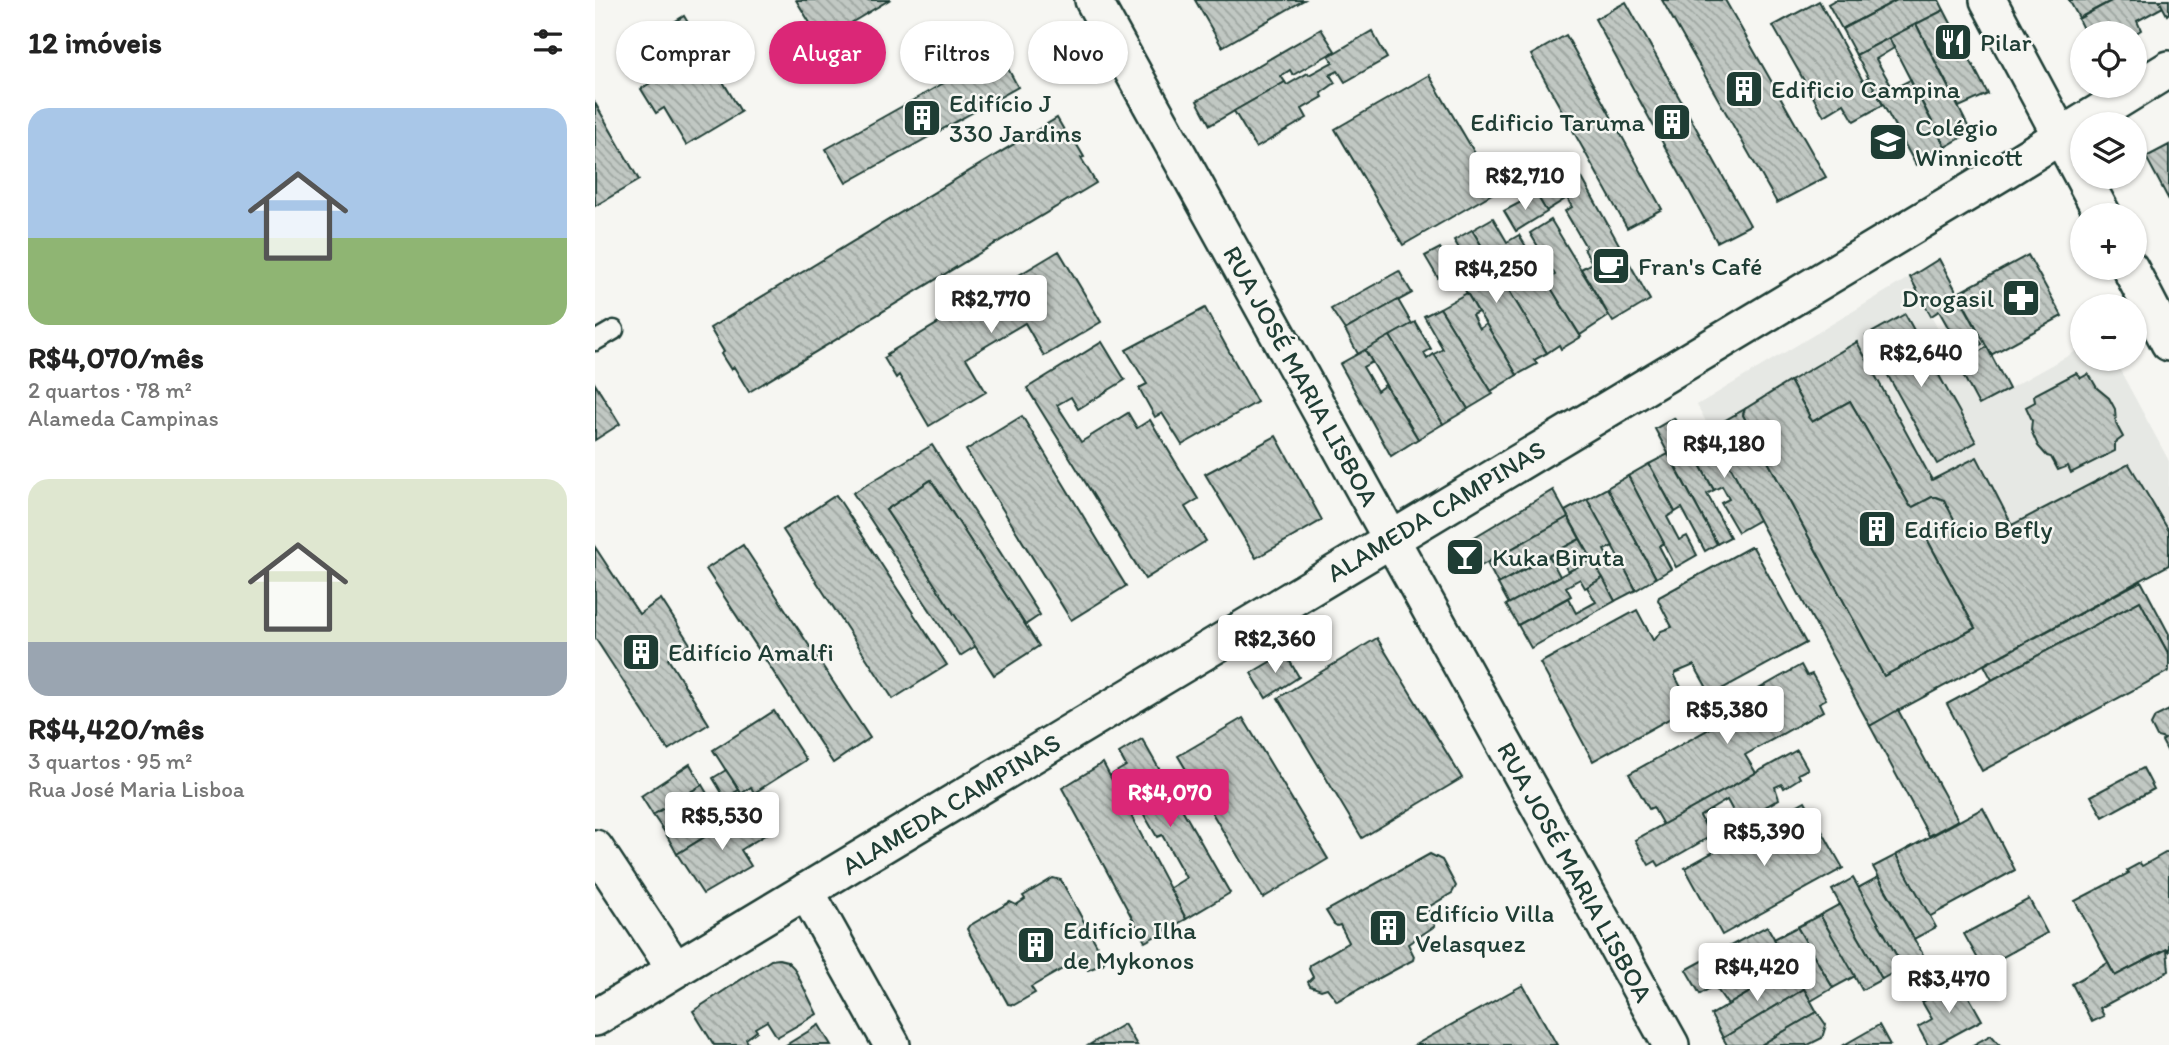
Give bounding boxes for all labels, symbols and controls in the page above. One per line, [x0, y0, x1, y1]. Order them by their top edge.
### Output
chip: Comprar [616, 21, 755, 84]
chip: Alugar [769, 21, 886, 84]
chip: Filtros [900, 21, 1014, 84]
chip: Novo [1028, 21, 1128, 84]
restaurant icon: Pilar [1932, 21, 1974, 63]
map controls [2070, 21, 2147, 371]
button: locate [2070, 21, 2147, 98]
icon: filters [529, 23, 567, 61]
text: 12 imóveis [28, 24, 162, 61]
place label: Pilar [1980, 26, 2032, 58]
building icon: Edificio Campina [1723, 68, 1765, 110]
place label: Edificio Campina [1771, 73, 1961, 105]
place label: Edifício J 330 Jardins [949, 87, 1082, 149]
building icon: Edifício J 330 Jardins [901, 97, 943, 139]
building icon: Edificio Taruma [1651, 101, 1693, 143]
place label: Edificio Taruma [1470, 106, 1645, 138]
place label: Colégio Winnicott [1915, 111, 2023, 173]
button: layers [2070, 112, 2147, 189]
school or university icon: Colégio Winnicott [1867, 121, 1909, 163]
pin: R$2,710 [1460, 152, 1590, 212]
icon: home [235, 153, 361, 279]
text: R$2,710 [1485, 161, 1565, 189]
button: + [2070, 203, 2147, 280]
street label: RUA JOSÉ MARIA LISBOA [1216, 240, 1386, 512]
cafe icon: Fran's Café [1590, 245, 1632, 287]
pin: R$4,250 [1431, 246, 1561, 305]
place label: Fran's Café [1638, 250, 1762, 282]
text: R$4,250 [1454, 254, 1538, 282]
pin: R$2,770 [926, 276, 1056, 335]
pharmacy icon: Drogasil [2000, 277, 2042, 319]
place label: Drogasil [1901, 282, 1994, 314]
text: R$2,770 [951, 284, 1031, 312]
button: − [2070, 294, 2147, 371]
pin: R$2,640 [1856, 330, 1986, 389]
text: R$2,640 [1879, 338, 1963, 366]
text: R$4,070/mês [28, 339, 204, 376]
text: 2 quartos · 78 m² [28, 376, 192, 404]
text: Alameda Campinas [28, 404, 219, 432]
pin: R$4,180 [1659, 420, 1789, 480]
text: R$4,180 [1683, 429, 1765, 457]
street label: ALAMEDA CAMPINAS [1321, 433, 1551, 589]
building icon: Edifício Befly [1856, 508, 1898, 550]
place label: Edifício Befly [1904, 513, 2052, 545]
icon: home [235, 524, 361, 650]
bar icon: Kuka Biruta [1444, 536, 1486, 578]
place label: Kuka Biruta [1492, 541, 1625, 573]
pin: R$2,360 [1210, 616, 1340, 675]
text: R$2,360 [1234, 624, 1316, 652]
building icon: Edifício Amalfi [620, 631, 662, 673]
place label: Edifício Amalfi [668, 636, 834, 668]
pin: R$5,380 [1662, 686, 1792, 746]
text: R$5,380 [1686, 695, 1768, 723]
text: R$4,420/mês [28, 710, 204, 747]
street label: ALAMEDA CAMPINAS [836, 726, 1066, 882]
street label: RUA JOSÉ MARIA LISBOA [1490, 736, 1660, 1008]
text: 3 quartos · 95 m² [28, 747, 192, 775]
pin: R$4,070 [1105, 770, 1235, 829]
text: Rua José Maria Lisboa [28, 775, 245, 803]
text: R$4,070 [1128, 778, 1212, 806]
pin: R$5,530 [657, 792, 787, 852]
text: R$5,530 [681, 801, 763, 829]
pin: R$5,390 [1699, 808, 1829, 868]
text: R$5,390 [1723, 817, 1805, 845]
place label: Edifício Villa Velasquez [1415, 897, 1554, 959]
building icon: Edifício Villa Velasquez [1367, 907, 1409, 949]
place label: Edifício Ilha de Mykonos [1063, 914, 1197, 976]
building icon: Edifício Ilha de Mykonos [1015, 924, 1057, 966]
pin: R$4,420 [1692, 944, 1822, 1003]
text: R$4,420 [1715, 952, 1799, 980]
pin: R$3,470 [1884, 956, 2014, 1015]
text: R$3,470 [1908, 964, 1990, 992]

